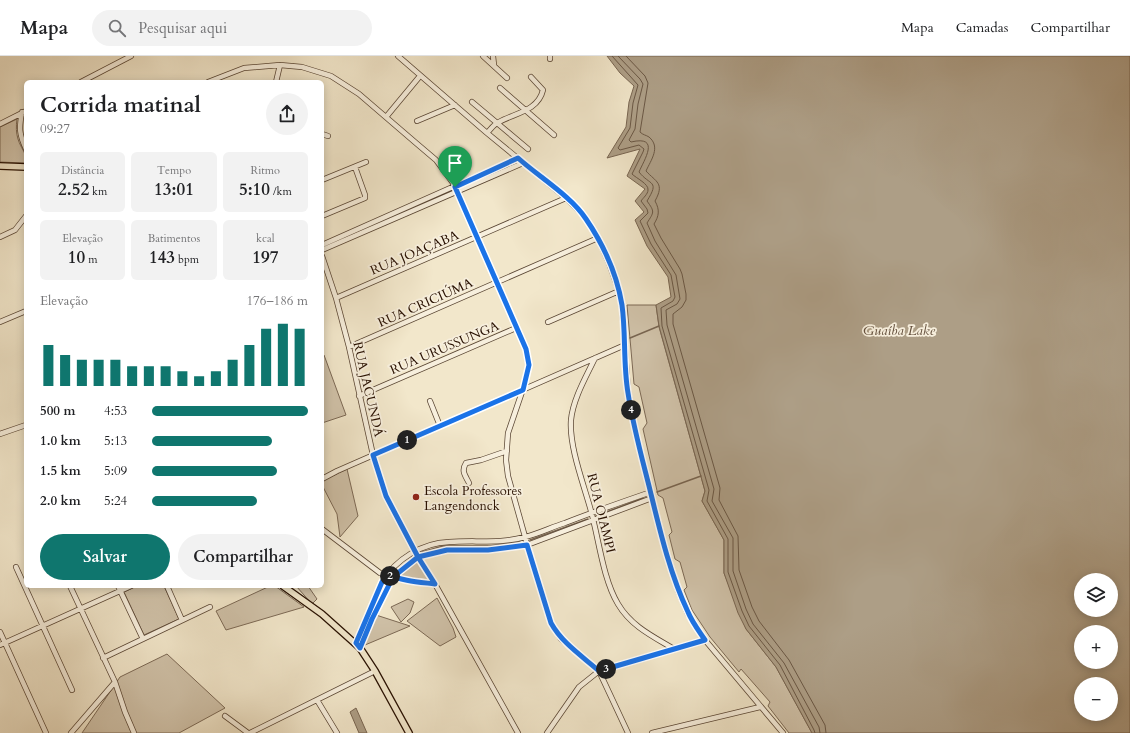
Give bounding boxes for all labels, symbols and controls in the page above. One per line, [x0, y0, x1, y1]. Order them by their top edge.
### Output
search box [92, 10, 372, 46]
text: Mapa [20, 15, 68, 41]
icon: search [106, 17, 128, 39]
text: Pesquisar aqui [138, 18, 227, 38]
text: Mapa [901, 18, 934, 37]
text: Camadas [956, 18, 1009, 37]
text: Compartilhar [1031, 18, 1110, 37]
text: Corrida matinal [40, 90, 201, 120]
button: share [266, 93, 308, 135]
text: 09:27 [40, 120, 70, 138]
pin [438, 146, 472, 187]
icon: arrive [444, 152, 466, 174]
text: Distância [61, 163, 104, 178]
text: Tempo [157, 163, 191, 178]
text: Ritmo [251, 163, 280, 178]
text: 2.52 [58, 178, 89, 201]
text: 13:01 [154, 178, 194, 201]
text: 5:10 [239, 178, 270, 201]
text: km [89, 184, 107, 199]
text: /km [270, 184, 292, 199]
street label: RUA JOAÇABA [367, 226, 462, 280]
text: Elevação [62, 231, 103, 246]
text: Batimentos [148, 231, 200, 246]
text: kcal [256, 231, 275, 246]
text: 10 [68, 246, 85, 269]
text: 143 [149, 246, 175, 269]
text: 197 [252, 246, 278, 269]
text: m [85, 252, 98, 267]
text: bpm [175, 252, 199, 267]
street label: RUA CRICIÚMA [375, 274, 476, 332]
text: Elevação [40, 292, 88, 310]
text: 176–186 m [246, 292, 308, 310]
street label: RUA URUSSUNGA [387, 317, 502, 379]
water label: Guaíba Lake [863, 321, 936, 340]
street label: RUA JACUNDÁ [348, 340, 388, 439]
pin: 4 [621, 400, 641, 420]
text: 500 m [40, 402, 75, 420]
text: 4:53 [104, 402, 127, 420]
text: 4 [628, 402, 634, 417]
pin: 1 [397, 430, 417, 450]
text: 1.0 km [40, 432, 81, 450]
text: 5:13 [104, 432, 127, 450]
text: 1 [404, 432, 410, 447]
text: 1.5 km [40, 462, 81, 480]
text: 5:09 [104, 462, 127, 480]
street label: RUA OIAMPI [582, 471, 620, 555]
place label: Escola Professores Langendonck [424, 482, 522, 515]
text: 2.0 km [40, 492, 81, 510]
text: 5:24 [104, 492, 127, 510]
marker: Escola Professores Langendonck [411, 492, 421, 502]
button: Salvar [40, 534, 170, 580]
button: Compartilhar [178, 534, 308, 580]
pin: 2 [380, 566, 400, 586]
text: 2 [387, 568, 393, 583]
map controls [1074, 573, 1118, 721]
button: layers [1074, 573, 1118, 617]
button: + [1074, 625, 1118, 669]
pin: 3 [596, 659, 616, 679]
text: 3 [603, 661, 609, 676]
button: − [1074, 677, 1118, 721]

